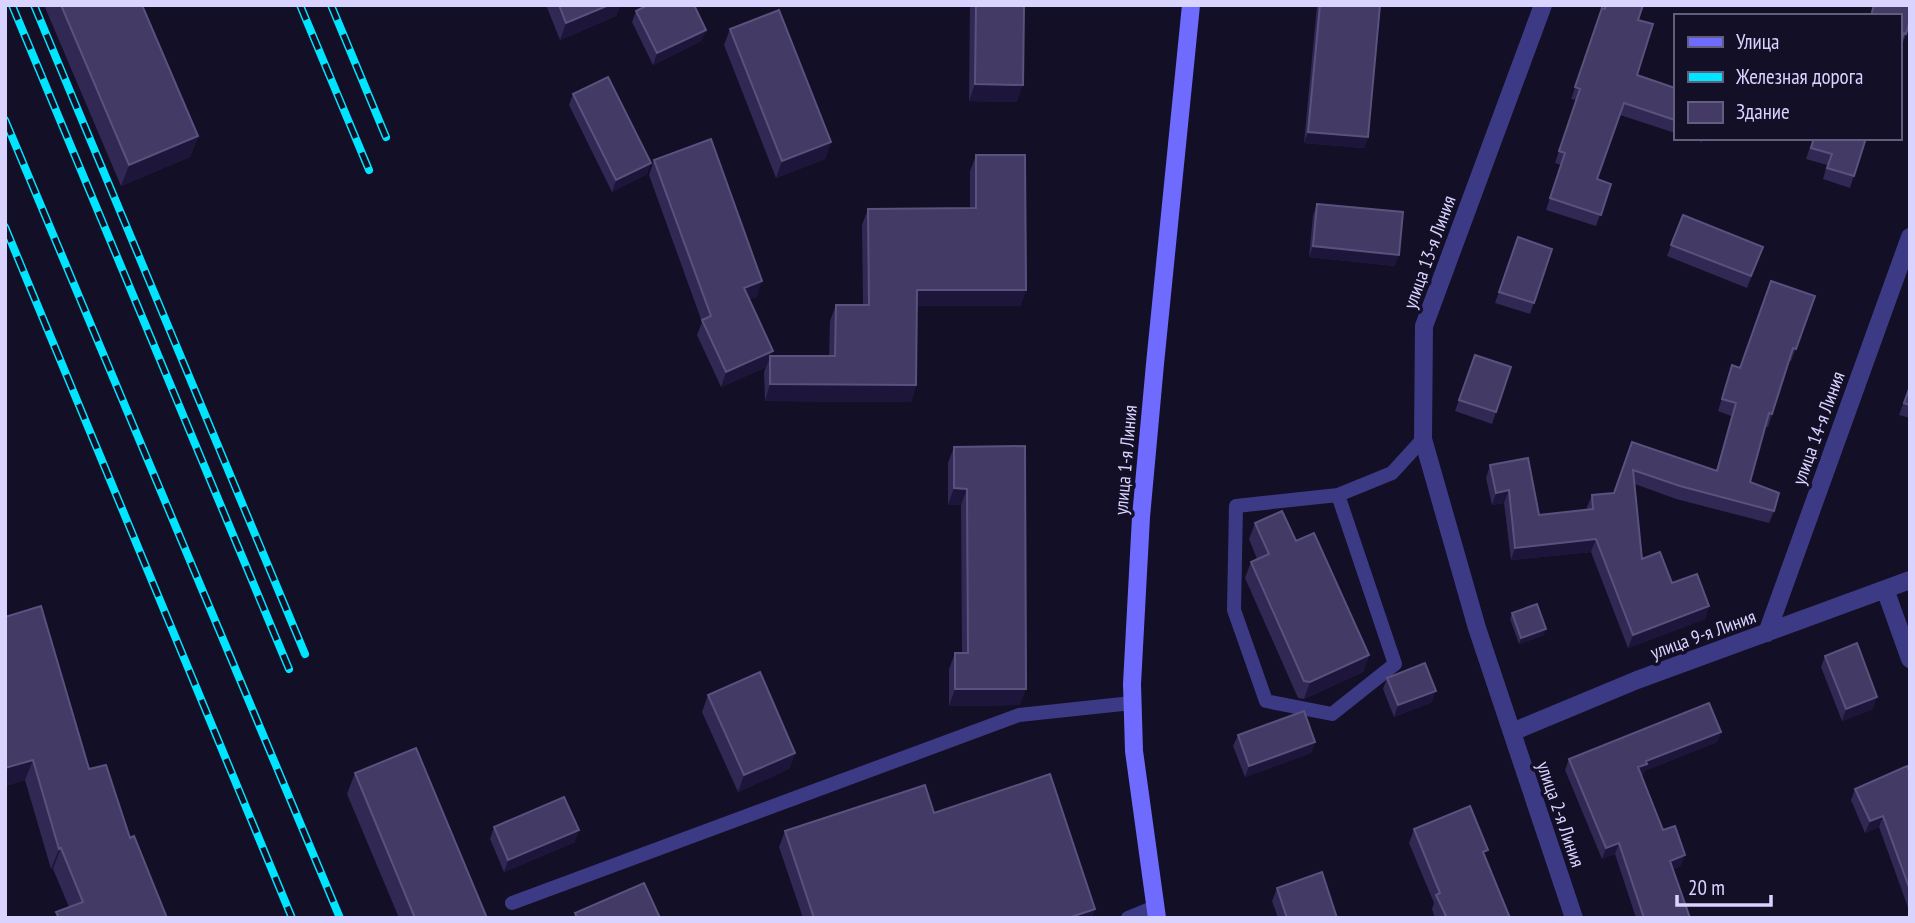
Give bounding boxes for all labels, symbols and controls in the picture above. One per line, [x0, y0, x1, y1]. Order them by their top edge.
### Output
legend [1674, 14, 1901, 140]
text: Улица [1736, 28, 1779, 55]
text: Железная дорога [1735, 63, 1863, 90]
text: Здание [1736, 98, 1790, 125]
street label: улица 13-я Линия [1397, 192, 1461, 312]
street label: улица 14-я Линия [1786, 368, 1850, 488]
street label: улица 1-я Линия [1108, 404, 1142, 516]
street label: улица 9-я Линия [1647, 604, 1759, 664]
street label: улица 2-я Линия [1532, 758, 1590, 870]
scale bar [1677, 864, 1772, 908]
text: 20 m [1688, 874, 1725, 901]

